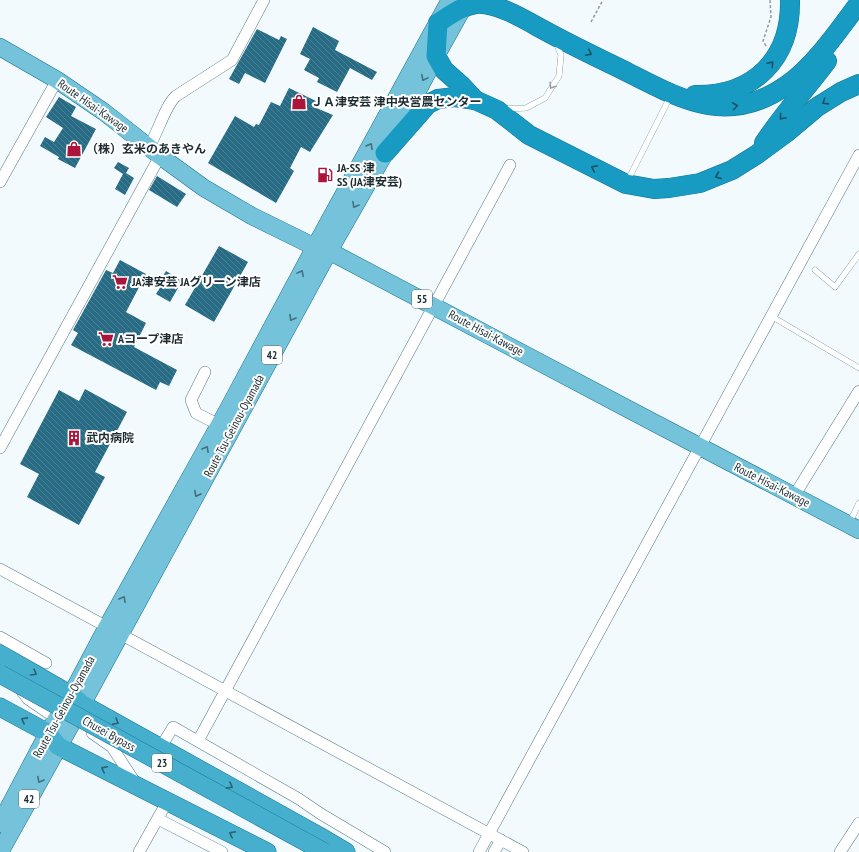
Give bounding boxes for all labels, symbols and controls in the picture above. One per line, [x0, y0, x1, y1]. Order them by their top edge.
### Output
one-way arrow [584, 48, 592, 56]
one-way arrow [766, 61, 773, 68]
one-way arrow [421, 74, 429, 81]
street label: Route Hisai-Kawage [55, 76, 132, 136]
one-way arrow [550, 82, 557, 89]
shop icon: ＪＡ津安芸 津中央営農センター [290, 93, 308, 111]
place label: ＪＡ津安芸 津中央営農センター [311, 94, 481, 109]
one-way arrow [822, 97, 829, 105]
one-way arrow [732, 102, 738, 111]
one-way arrow [780, 112, 787, 120]
shop icon: （株）玄米のあきやん [65, 140, 83, 158]
place label: （株）玄米のあきやん [86, 141, 206, 156]
one-way arrow [365, 143, 373, 151]
place label: JA-SS 津 SS (JA津安芸) [336, 160, 402, 189]
one-way arrow [591, 165, 599, 173]
fuel station icon: JA-SS 津 SS (JA津安芸) [316, 166, 334, 184]
one-way arrow [715, 171, 723, 179]
one-way arrow [353, 201, 360, 208]
one-way arrow [296, 270, 304, 277]
supermarket icon: JA津安芸 JAグリーン津店 [111, 273, 129, 291]
place label: JA津安芸 JAグリーン津店 [131, 274, 261, 289]
road number: 55 [412, 290, 432, 308]
street label: Route Hisai-Kawage [446, 306, 526, 359]
one-way arrow [289, 314, 297, 321]
supermarket icon: Aコープ津店 [97, 330, 115, 348]
place label: Aコープ津店 [117, 331, 183, 346]
road number: 42 [262, 346, 282, 364]
street label: Route Tsu-Geinou-Oyamada [200, 372, 267, 480]
building icon: 武内病院 [65, 429, 83, 447]
place label: 武内病院 [86, 430, 134, 445]
one-way arrow [202, 446, 209, 453]
street label: Route Hisai-Kawage [732, 459, 813, 510]
one-way arrow [194, 490, 201, 497]
one-way arrow [118, 596, 125, 603]
street label: Route Tsu-Geinou-Oyamada [29, 653, 98, 760]
one-way arrow [30, 669, 37, 676]
street label: Chusei Bypass [80, 713, 138, 754]
one-way arrow [21, 718, 28, 725]
one-way arrow [112, 718, 120, 725]
road number: 23 [152, 754, 172, 772]
one-way arrow [101, 766, 108, 774]
one-way arrow [37, 776, 44, 783]
one-way arrow [226, 781, 233, 788]
road number: 42 [19, 790, 39, 808]
one-way arrow [229, 832, 236, 839]

